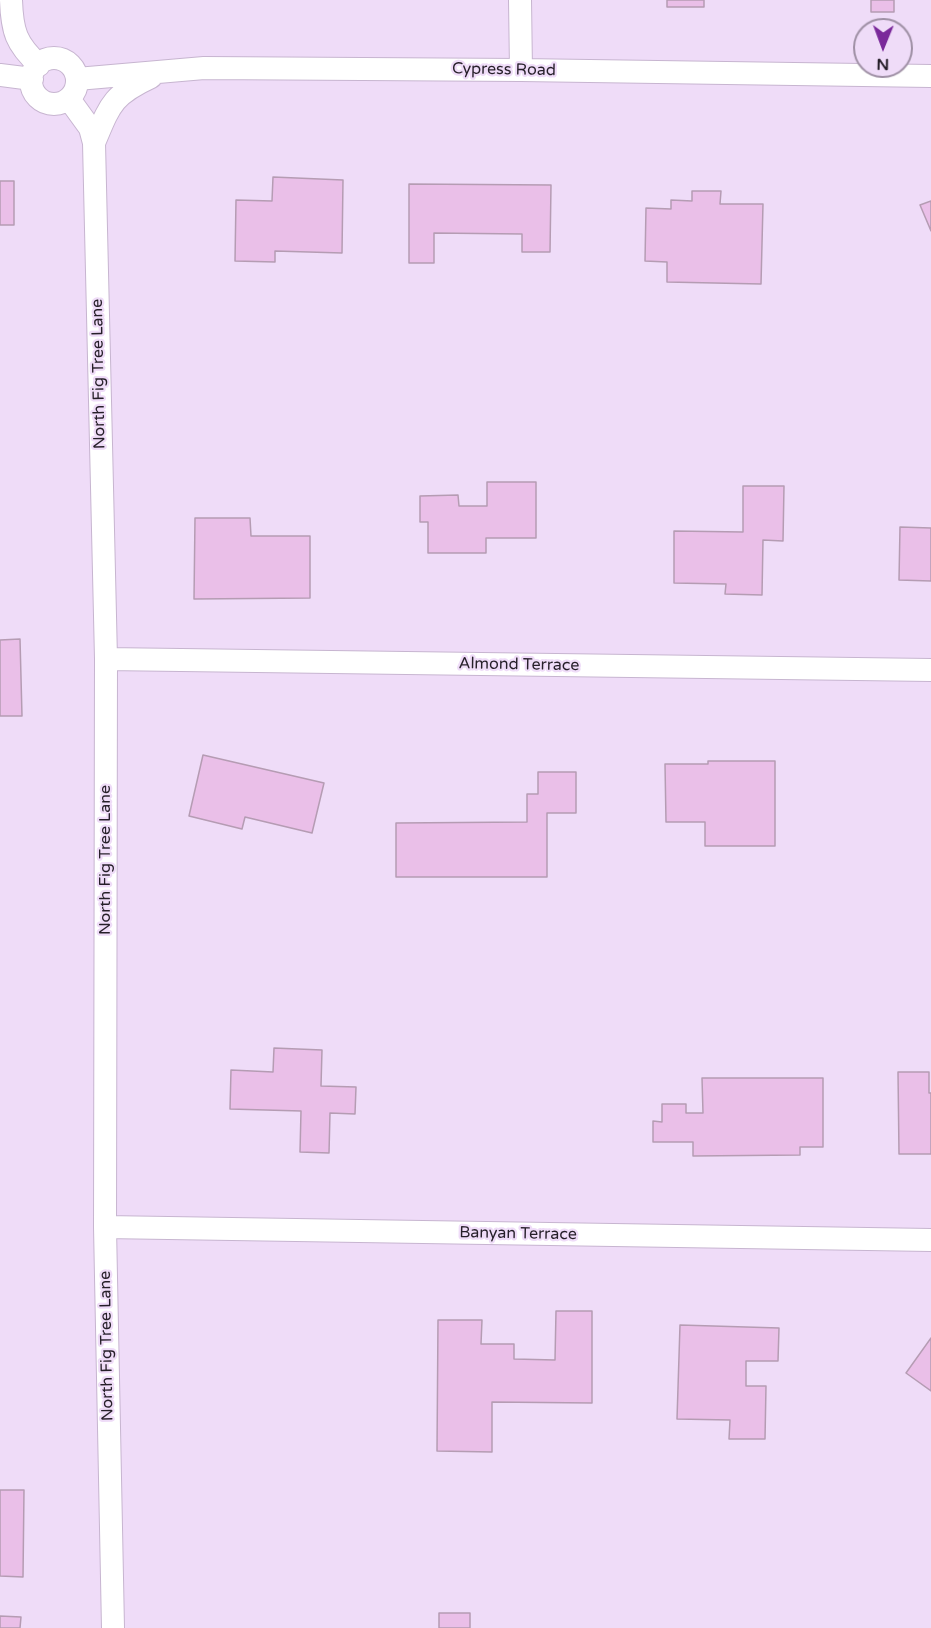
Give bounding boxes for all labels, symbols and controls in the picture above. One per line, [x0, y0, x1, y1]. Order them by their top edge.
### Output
north arrow [853, 18, 913, 78]
text: N [876, 54, 889, 74]
street label: Cypress Road [452, 59, 556, 81]
street label: North Fig Tree Lane [88, 299, 110, 449]
street label: Almond Terrace [458, 654, 580, 676]
street label: North Fig Tree Lane [96, 785, 116, 935]
street label: Banyan Terrace [459, 1223, 577, 1245]
street label: North Fig Tree Lane [96, 1271, 118, 1421]

